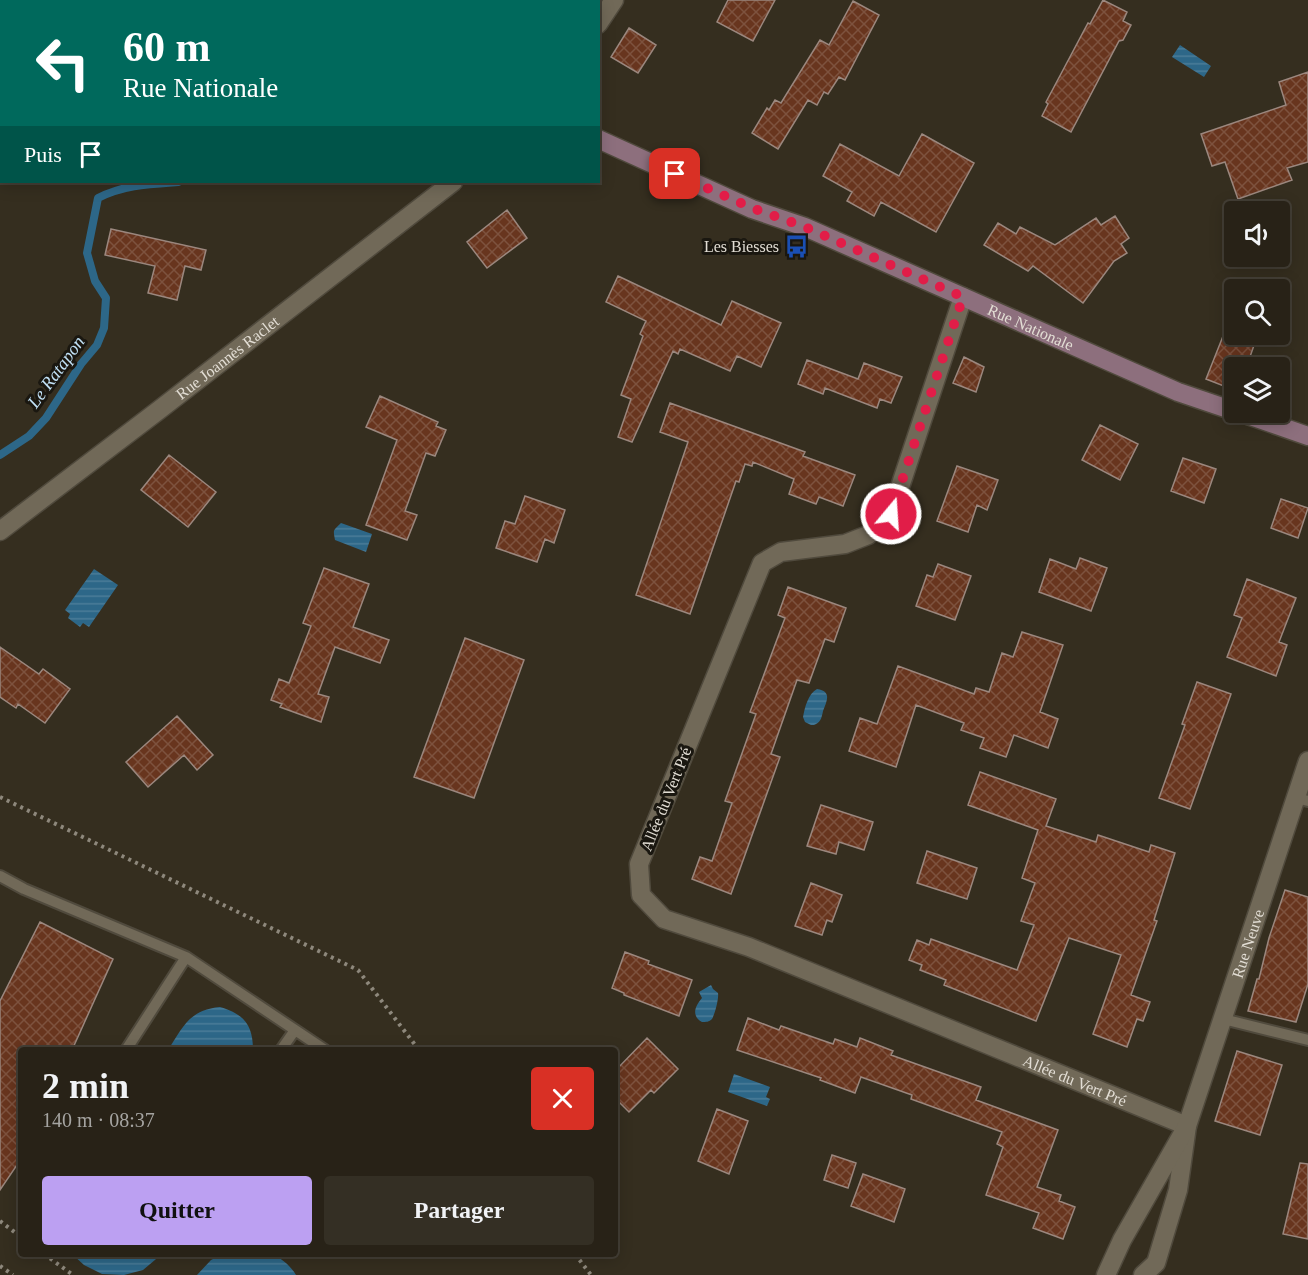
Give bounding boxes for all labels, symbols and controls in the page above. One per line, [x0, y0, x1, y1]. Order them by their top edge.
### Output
icon: left [24, 24, 102, 102]
text: 60 m [123, 24, 211, 70]
text: Rue Nationale [123, 73, 278, 103]
icon: arrive [74, 138, 107, 171]
text: Puis [24, 142, 62, 167]
pin [649, 148, 700, 199]
icon: arrive [658, 157, 691, 190]
map controls [1224, 201, 1290, 423]
button: sound [1224, 201, 1290, 267]
bus stop icon: Les Biesses [784, 233, 810, 259]
place label: Les Biesses [704, 238, 779, 255]
button: search [1224, 279, 1290, 345]
street label: Rue Nationale [985, 300, 1076, 353]
street label: Rue Joannès Raclet [172, 312, 282, 402]
water label: Le Ratapon [23, 332, 89, 412]
button: layers [1224, 357, 1290, 423]
position arrow [859, 482, 923, 546]
street label: Allée du Vert Pré [637, 745, 695, 853]
street label: Rue Neuve [1228, 907, 1267, 980]
street label: Allée du Vert Pré [1021, 1051, 1129, 1109]
text: 2 min [42, 1066, 129, 1106]
button: close [531, 1067, 594, 1130]
text: 140 m · 08:37 [42, 1109, 155, 1131]
button: Quitter [42, 1176, 312, 1245]
button: Partager [324, 1176, 594, 1245]

